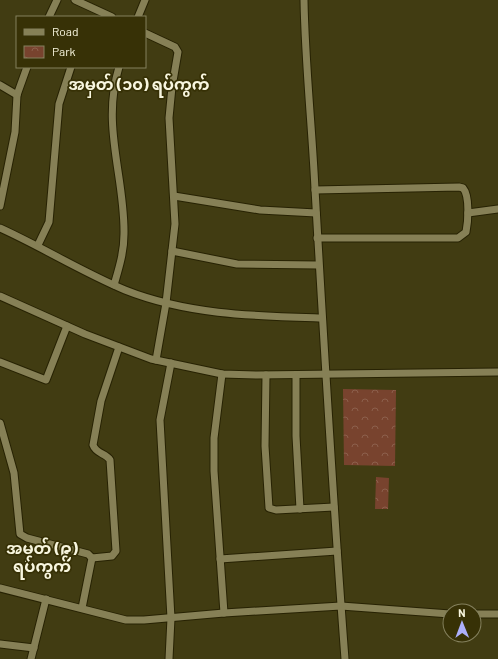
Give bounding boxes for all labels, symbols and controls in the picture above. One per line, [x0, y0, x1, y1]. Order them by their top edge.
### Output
legend [16, 16, 146, 68]
text: Road [52, 24, 79, 38]
text: Park [52, 44, 76, 58]
district label: အမှတ် (၁၀) ရပ်ကွက် [68, 73, 210, 98]
district label: အမှတ် (၉) ရပ်ကွက် [6, 537, 78, 580]
north arrow [442, 603, 482, 643]
text: N [458, 606, 466, 619]

